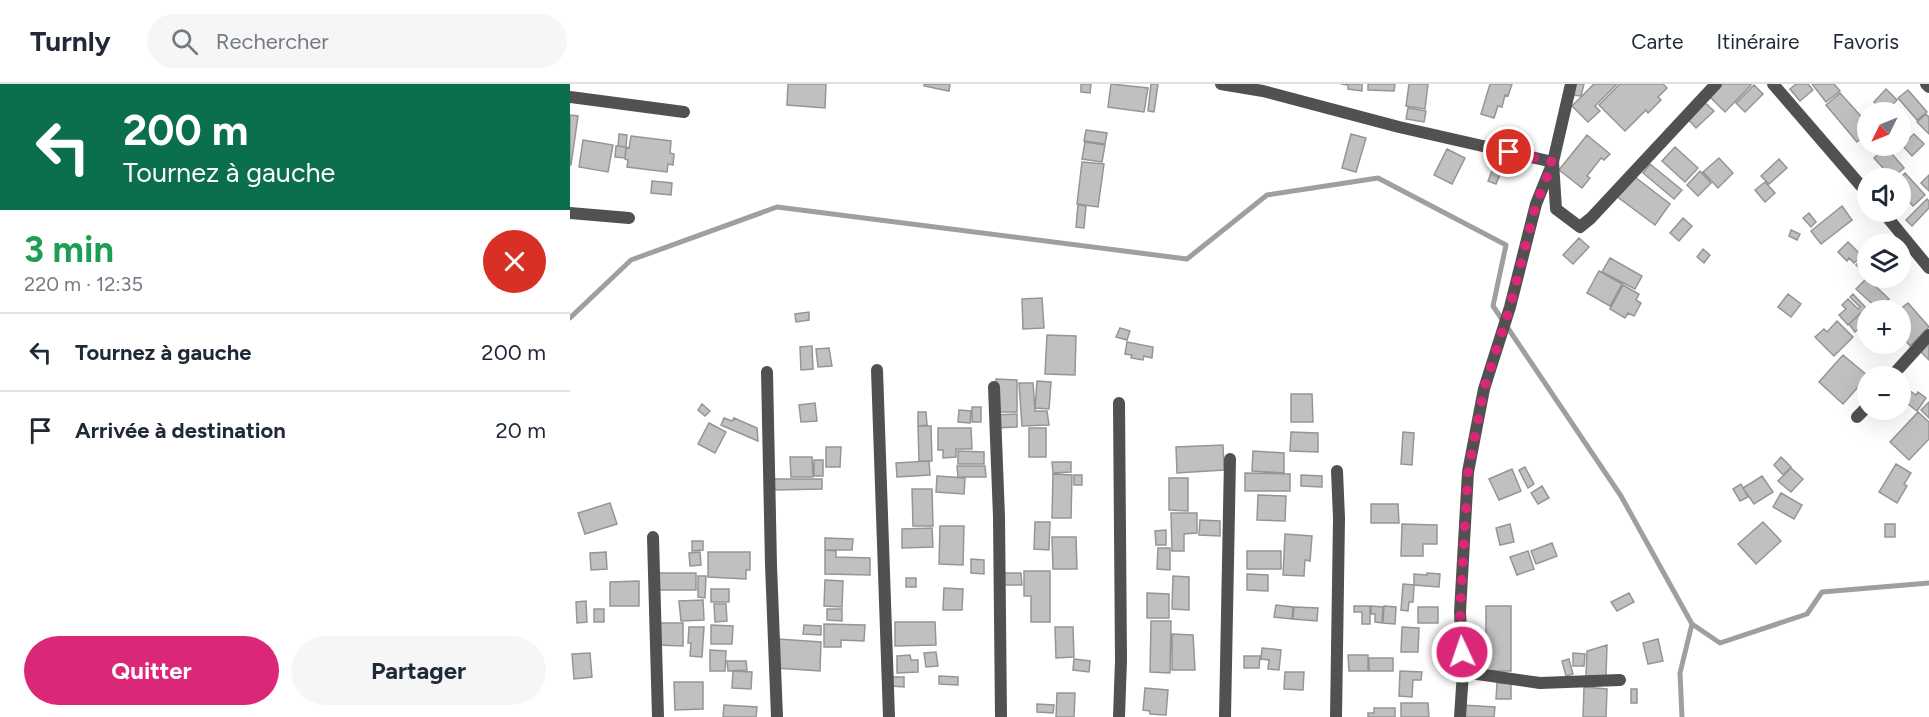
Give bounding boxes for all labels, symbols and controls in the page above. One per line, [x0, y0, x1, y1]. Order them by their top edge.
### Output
search box [147, 14, 567, 68]
text: Turnly [30, 24, 111, 58]
icon: search [168, 25, 201, 58]
text: Rechercher [216, 28, 329, 55]
text: Carte [1631, 29, 1684, 54]
text: Itinéraire [1717, 29, 1800, 54]
text: Favoris [1833, 29, 1899, 54]
north arrow [1857, 102, 1911, 156]
map controls [1857, 102, 1911, 420]
text: 200 m [123, 105, 248, 156]
icon: left [24, 108, 102, 186]
pin [1483, 126, 1534, 177]
icon: arrive [1492, 135, 1525, 168]
text: Tournez à gauche [123, 156, 335, 189]
button: sound [1857, 168, 1911, 222]
text: 3 min [24, 228, 114, 271]
button: close [483, 230, 546, 293]
button: layers [1857, 234, 1911, 288]
text: 220 m · 12:35 [24, 272, 143, 296]
button: + [1857, 300, 1911, 354]
icon: left [24, 336, 57, 369]
text: Tournez à gauche [75, 339, 251, 366]
text: 200 m [481, 339, 546, 366]
button: − [1857, 366, 1911, 420]
icon: arrive [24, 414, 57, 447]
text: Arrivée à destination [75, 417, 286, 444]
text: 20 m [495, 417, 546, 444]
position arrow [1430, 620, 1494, 684]
button: Quitter [24, 636, 279, 705]
button: Partager [291, 636, 546, 705]

